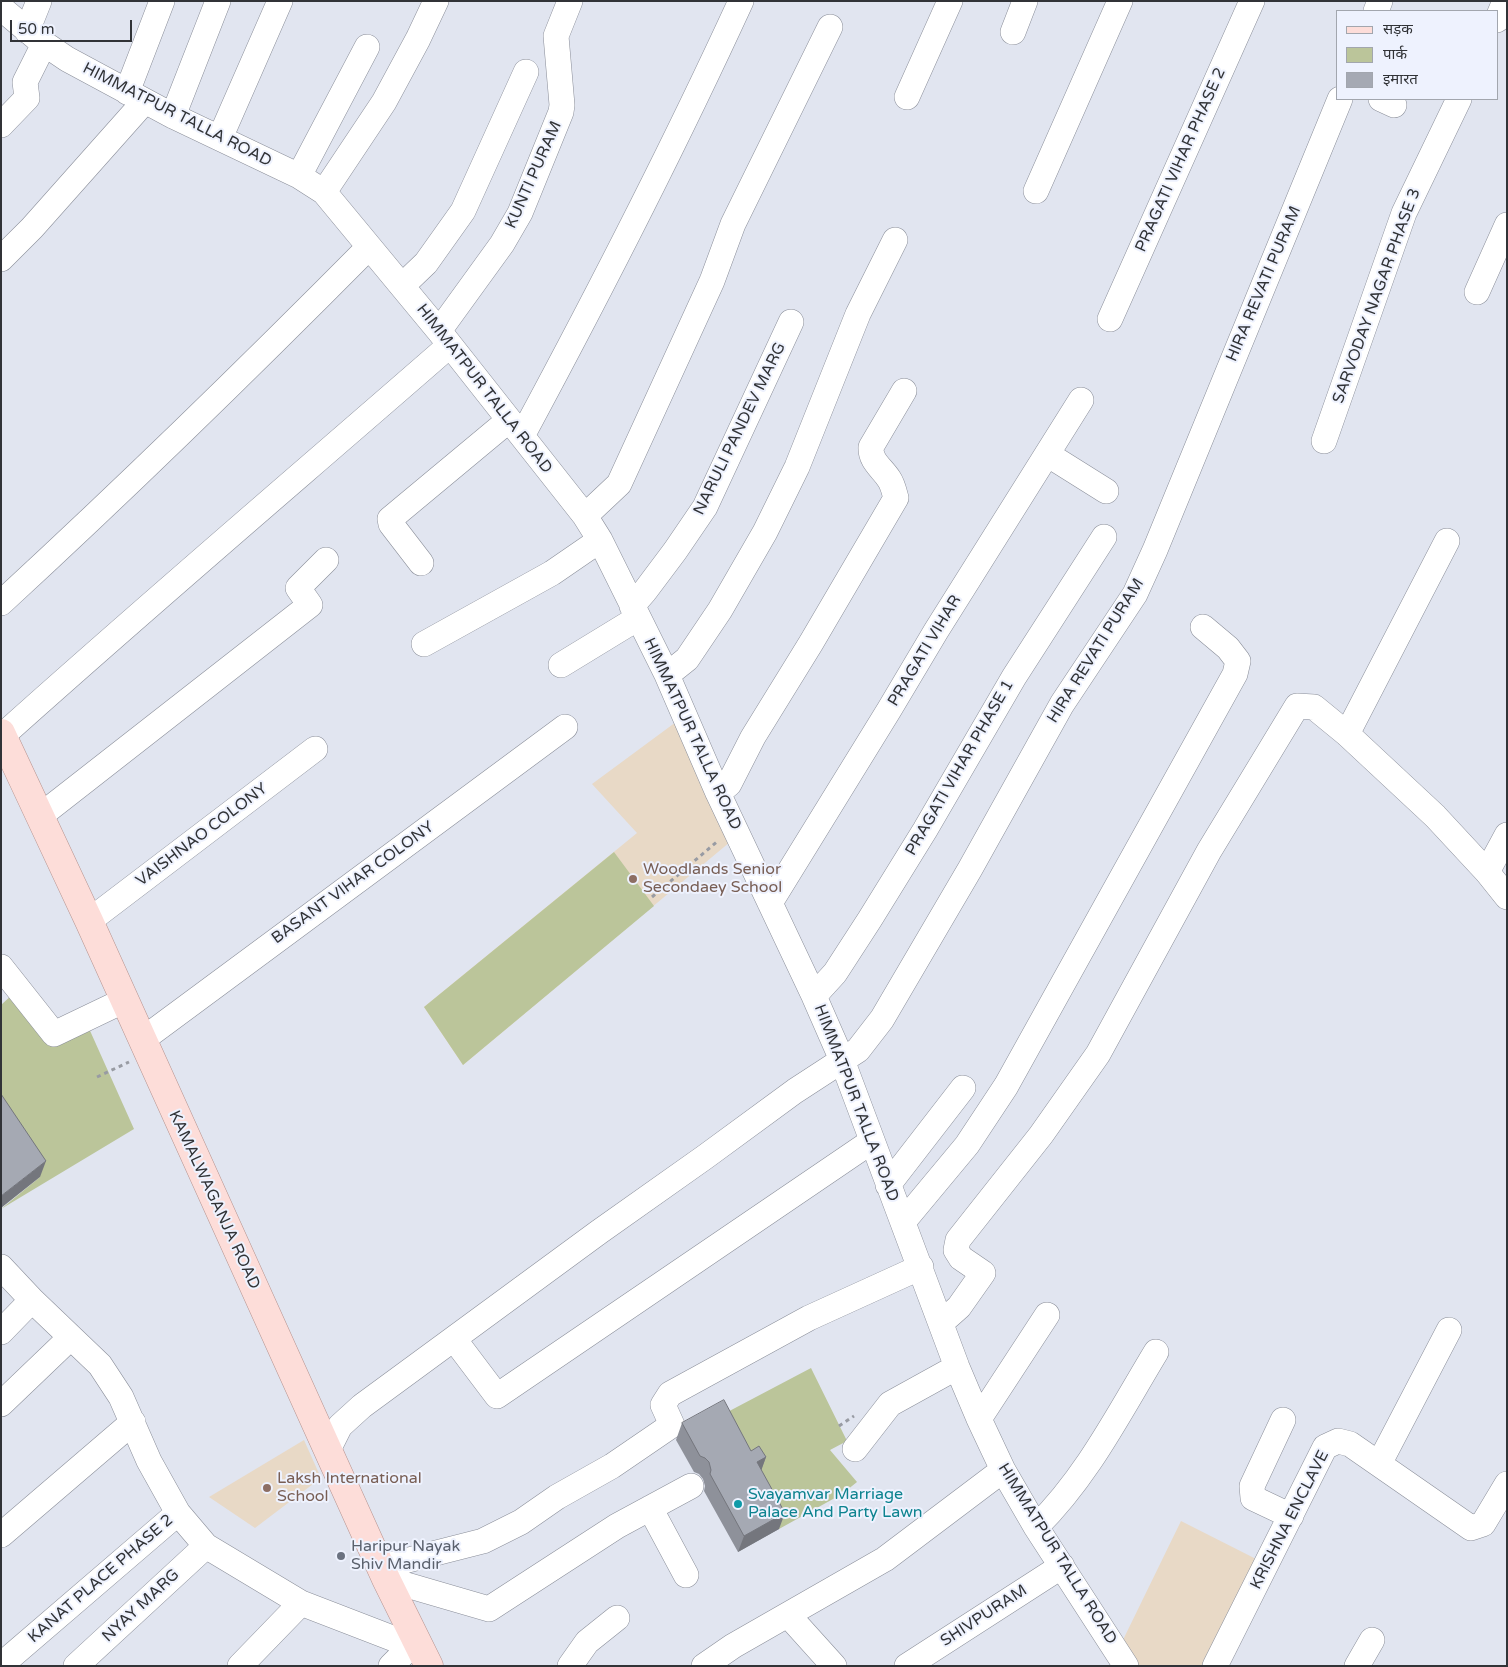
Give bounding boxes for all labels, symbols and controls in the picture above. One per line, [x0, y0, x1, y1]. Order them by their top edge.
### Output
scale bar [12, 10, 135, 42]
legend [1336, 10, 1498, 100]
text: 50 m [18, 20, 55, 38]
text: सड़क [1383, 20, 1413, 38]
text: पार्क [1383, 45, 1407, 63]
street label: HIMMATPUR TALLA ROAD [79, 59, 275, 171]
street label: PRAGATI VIHAR PHASE 2 [1132, 65, 1230, 255]
text: इमारत [1383, 70, 1418, 88]
street label: KUNTI PURAM [502, 118, 566, 232]
street label: SARVODAY NAGAR PHASE 3 [1329, 186, 1425, 406]
street label: HIRA REVATI PURAM [1222, 203, 1306, 365]
street label: HIMMATPUR TALLA ROAD [412, 300, 556, 478]
street label: NARULI PANDEV MARG [690, 340, 790, 518]
street label: HIRA REVATI PURAM [1044, 575, 1148, 727]
street label: PRAGATI VIHAR [884, 592, 966, 710]
street label: HIMMATPUR TALLA ROAD [639, 635, 745, 833]
street label: PRAGATI VIHAR PHASE 1 [902, 677, 1018, 859]
street label: VAISHNAO COLONY [132, 779, 272, 891]
street label: BASANT VIHAR COLONY [268, 818, 438, 948]
place label: Woodlands Senior Secondaey School [643, 860, 782, 898]
marker: Woodlands Senior Secondaey School [627, 873, 639, 885]
street label: HIMMATPUR TALLA ROAD [809, 1002, 903, 1204]
street label: KAMALWAGANJA ROAD [164, 1108, 264, 1292]
street label: KRISHNA ENCLAVE [1247, 1447, 1333, 1593]
street label: HIMMATPUR TALLA ROAD [993, 1460, 1121, 1648]
place label: Laksh International School [277, 1469, 422, 1507]
marker: Laksh International School [261, 1482, 273, 1494]
place label: Svayamvar Marriage Palace And Party Lawn [748, 1485, 923, 1523]
marker: Svayamvar Marriage Palace And Party Lawn [732, 1498, 744, 1510]
street label: KANAT PLACE PHASE 2 [25, 1511, 177, 1647]
place label: Haripur Nayak Shiv Mandir [351, 1537, 460, 1575]
marker: Haripur Nayak Shiv Mandir [335, 1550, 347, 1562]
street label: NYAY MARG [98, 1565, 184, 1647]
street label: SHIVPURAM [937, 1581, 1031, 1651]

